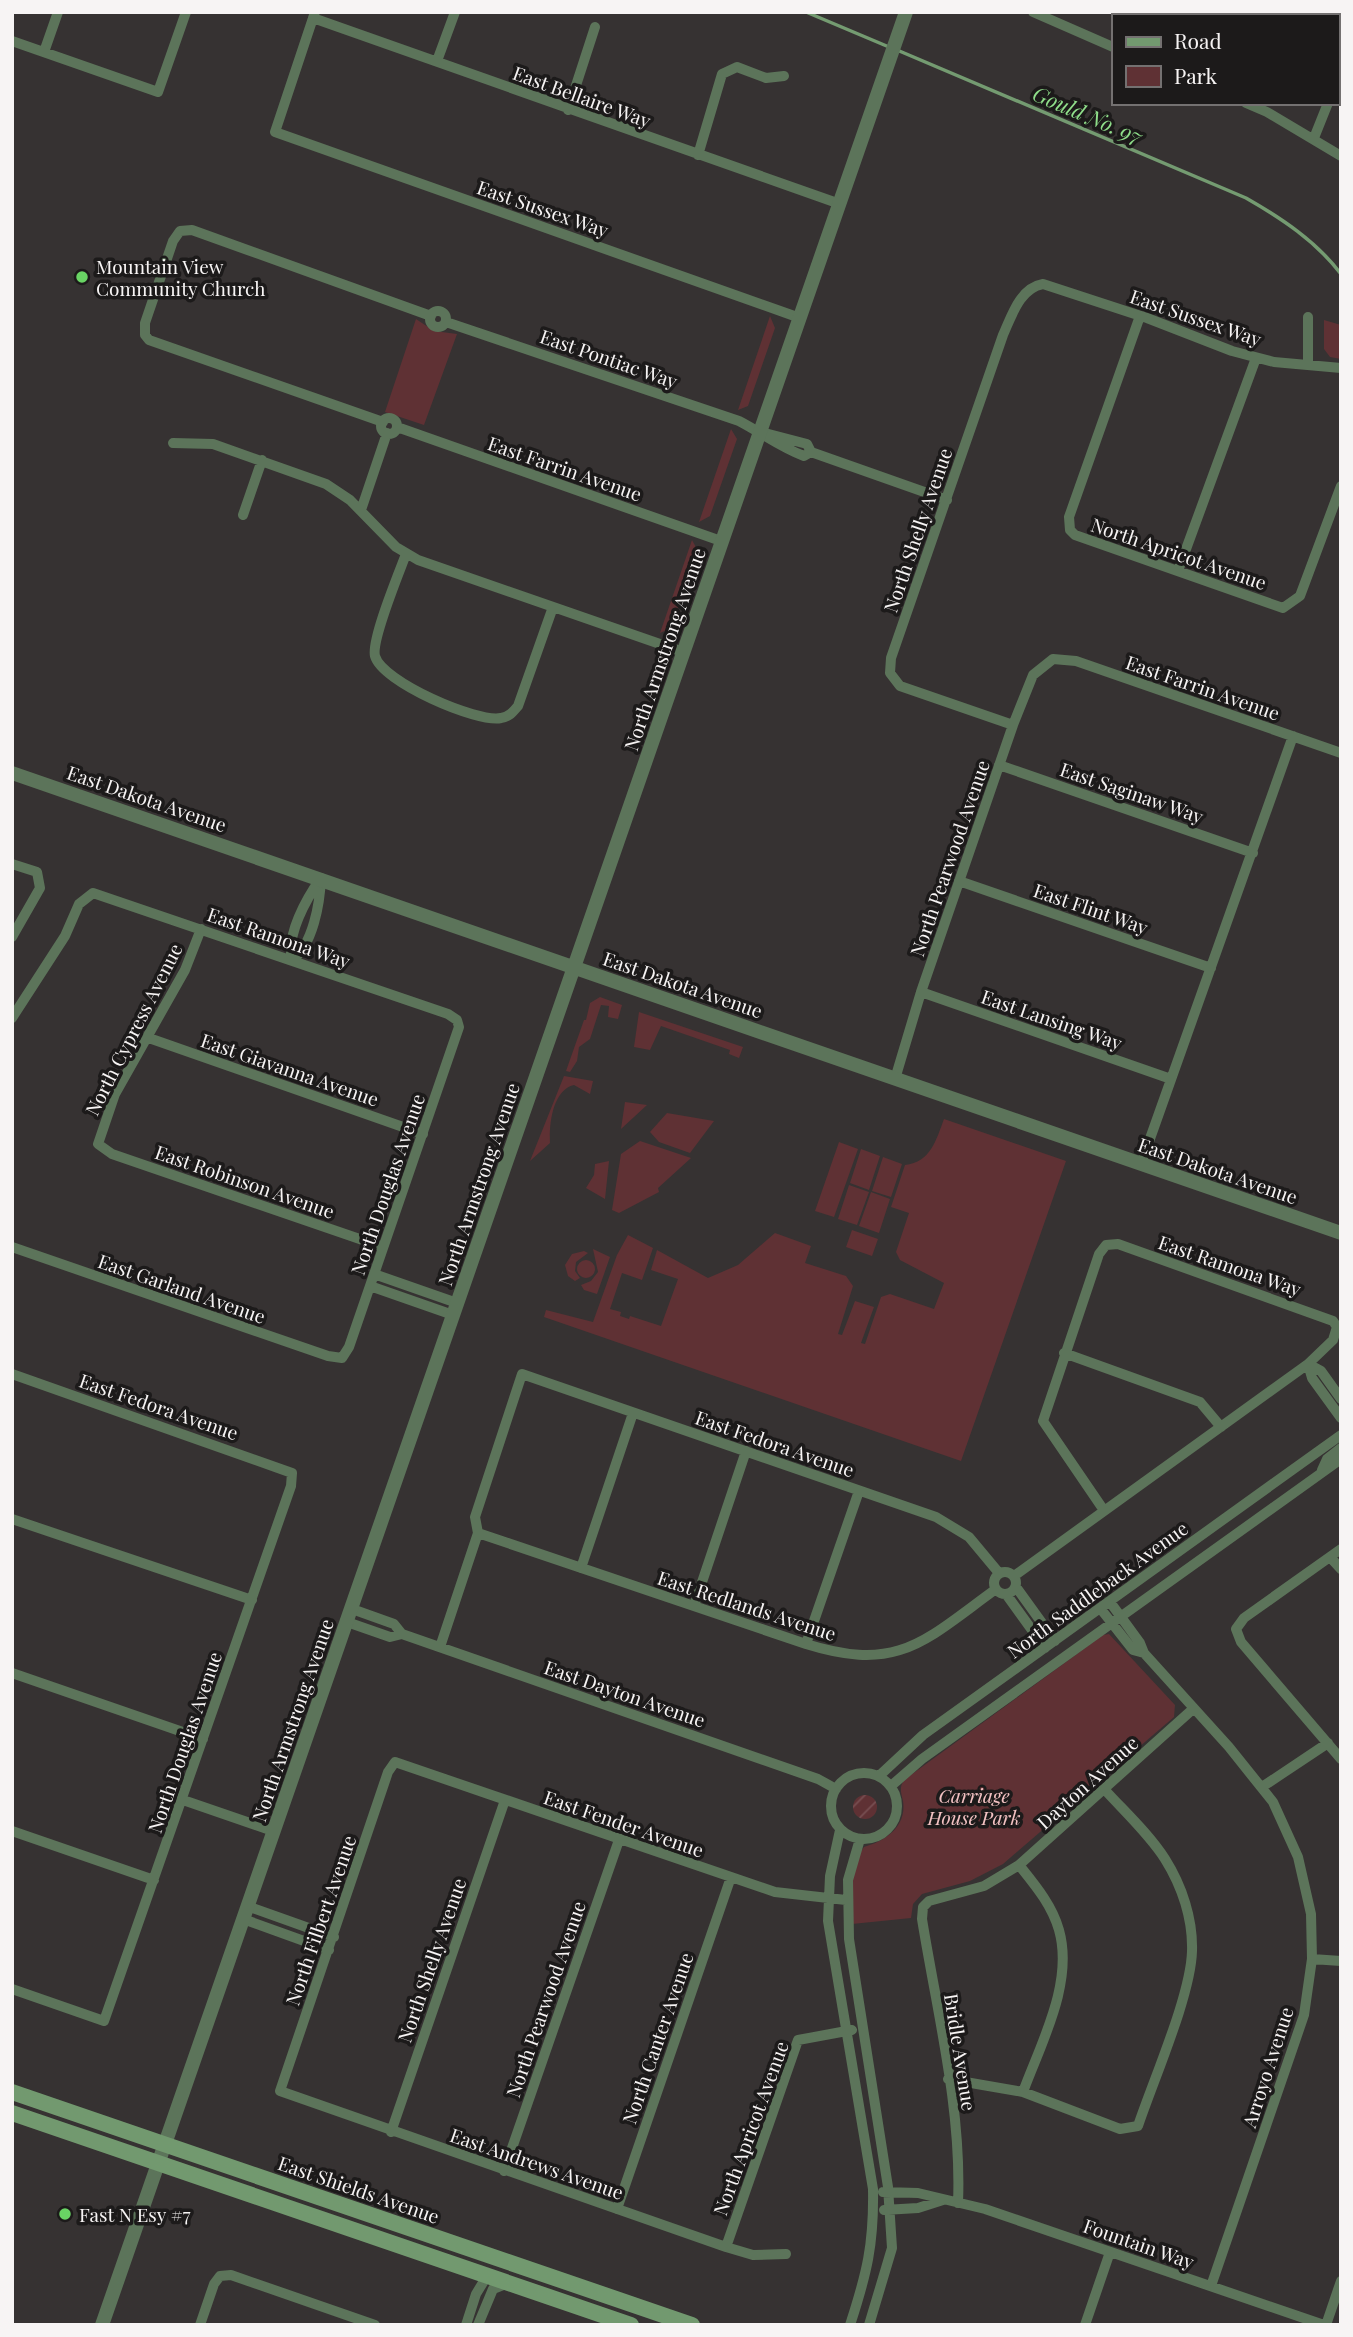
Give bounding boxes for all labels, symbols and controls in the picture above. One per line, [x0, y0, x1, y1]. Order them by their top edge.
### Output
legend [1112, 14, 1339, 105]
text: Road [1174, 26, 1222, 54]
street label: East Bellaire Way [509, 59, 655, 133]
text: Park [1174, 61, 1218, 89]
water label: Gould No. 97 [1029, 78, 1149, 150]
street label: East Sussex Way [474, 173, 613, 243]
place label: Mountain View Community Church [96, 253, 265, 301]
marker: Mountain View Community Church [74, 269, 90, 285]
street label: East Sussex Way [1127, 282, 1266, 352]
street label: East Pontiac Way [537, 322, 682, 394]
street label: East Farrin Avenue [485, 429, 645, 507]
street label: North Shelly Avenue [877, 444, 957, 616]
street label: North Apricot Avenue [1088, 511, 1270, 595]
street label: North Armstrong Avenue [617, 544, 711, 754]
street label: East Farrin Avenue [1123, 648, 1283, 726]
street label: East Saginaw Way [1057, 755, 1208, 829]
street label: North Pearwood Avenue [903, 756, 995, 960]
street label: East Dakota Avenue [64, 759, 230, 837]
street label: East Flint Way [1030, 876, 1152, 940]
street label: East Ramona Way [204, 900, 354, 974]
street label: North Cypress Avenue [78, 939, 188, 1119]
street label: East Dakota Avenue [600, 945, 766, 1023]
street label: East Lansing Way [978, 983, 1126, 1055]
street label: East Giavanna Avenue [198, 1026, 382, 1112]
street label: North Armstrong Avenue [431, 1079, 525, 1289]
street label: North Douglas Avenue [344, 1090, 430, 1278]
street label: East Dakota Avenue [1135, 1131, 1301, 1209]
street label: East Robinson Avenue [152, 1138, 338, 1224]
street label: East Ramona Way [1155, 1228, 1305, 1302]
street label: East Garland Avenue [95, 1247, 269, 1329]
street label: East Fedora Avenue [76, 1367, 242, 1445]
street label: East Fedora Avenue [692, 1404, 858, 1482]
street label: North Saddleback Avenue [1001, 1515, 1193, 1663]
street label: East Redlands Avenue [654, 1564, 840, 1646]
street label: North Armstrong Avenue [245, 1615, 339, 1825]
street label: North Douglas Avenue [141, 1648, 227, 1836]
street label: East Dayton Avenue [541, 1653, 709, 1733]
street label: Dayton Avenue [1031, 1730, 1143, 1834]
park label: Carriage House Park [927, 1782, 1021, 1830]
street label: East Fender Avenue [541, 1783, 707, 1863]
street label: North Filbert Avenue [279, 1831, 361, 2009]
street label: North Shelly Avenue [391, 1874, 471, 2046]
street label: North Pearwood Avenue [499, 1897, 591, 2101]
street label: North Canter Avenue [615, 1949, 699, 2127]
street label: Bridle Avenue [939, 1991, 983, 2113]
street label: Arroyo Avenue [1235, 2003, 1299, 2132]
street label: North Apricot Avenue [706, 2037, 794, 2219]
street label: East Andrews Avenue [447, 2121, 627, 2205]
street label: East Shields Avenue [275, 2149, 443, 2229]
place label: Fast N Esy #7 [79, 2201, 191, 2227]
marker: Fast N Esy #7 [57, 2206, 73, 2222]
street label: Fountain Way [1080, 2212, 1198, 2274]

